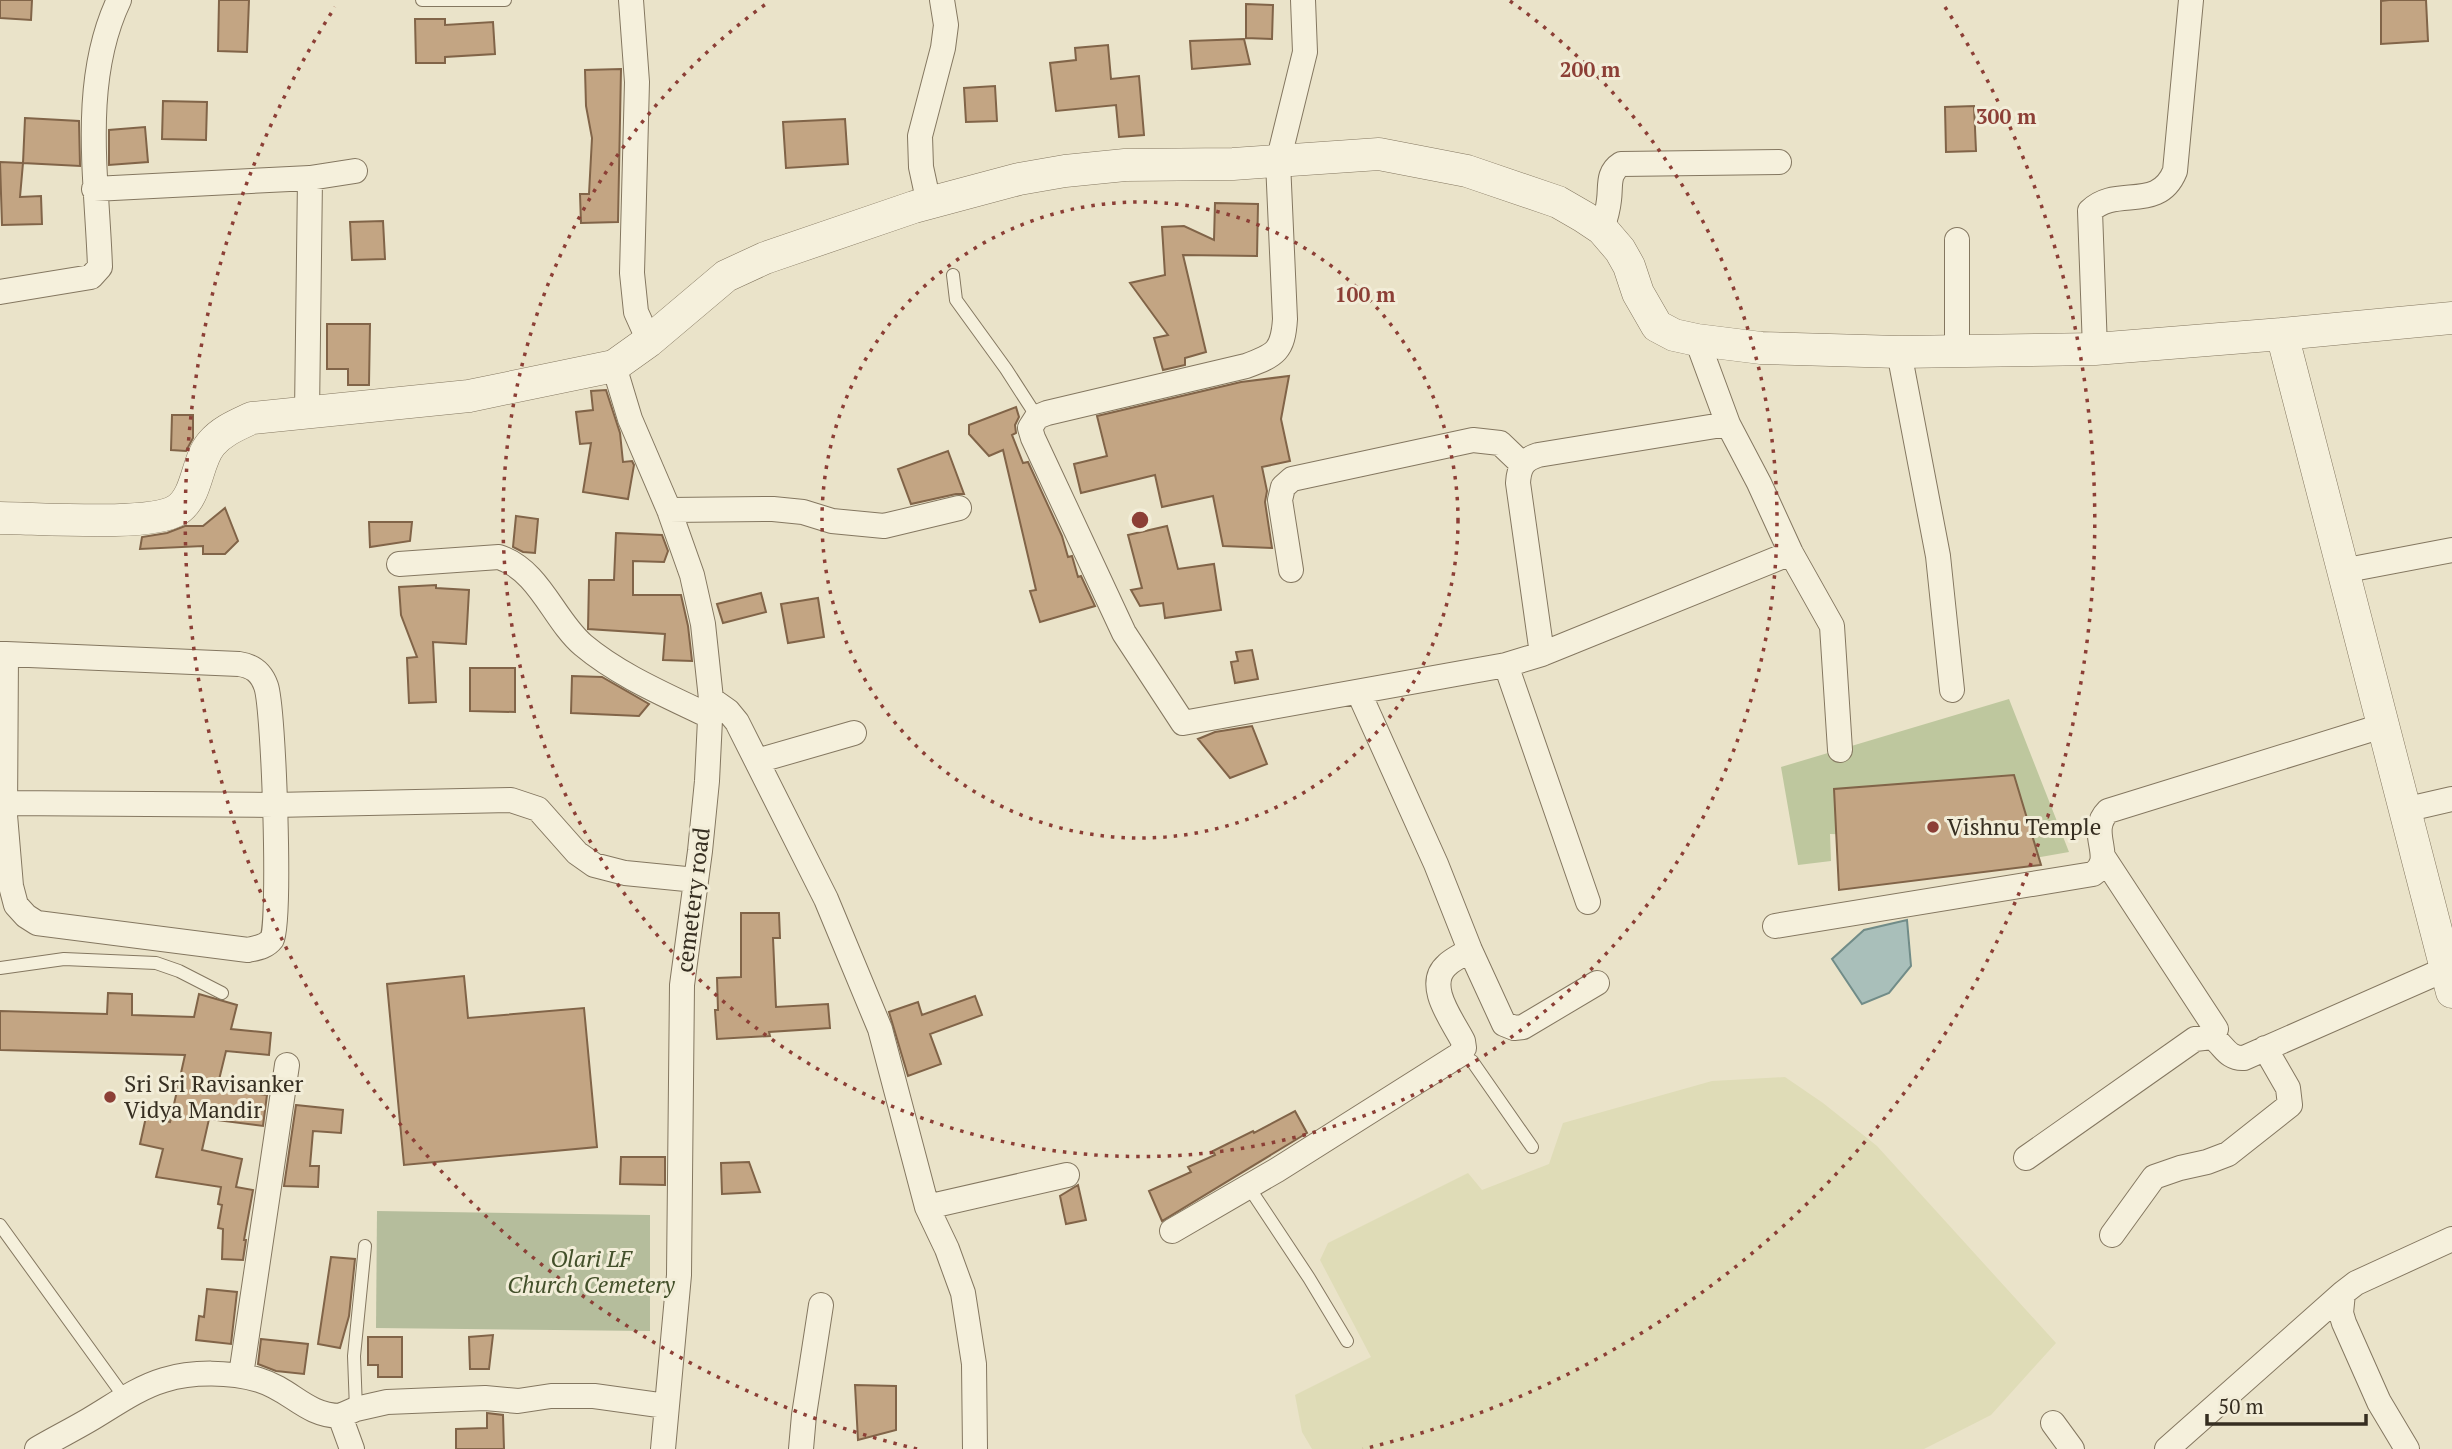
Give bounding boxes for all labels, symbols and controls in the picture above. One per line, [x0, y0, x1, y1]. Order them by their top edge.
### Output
text: 200 m [1560, 55, 1621, 83]
text: 300 m [1976, 102, 2037, 130]
text: 100 m [1335, 280, 1396, 308]
centre of rings [1128, 508, 1152, 532]
place label: Vishnu Temple [1947, 811, 2101, 842]
marker: Vishnu Temple [1925, 819, 1941, 835]
street label: cemetery road [668, 825, 717, 974]
place label: Sri Sri Ravisanker Vidya Mandir [124, 1068, 304, 1125]
marker: Sri Sri Ravisanker Vidya Mandir [102, 1089, 118, 1105]
park label: Olari LF Church Cemetery [507, 1243, 675, 1300]
scale bar [2207, 1382, 2366, 1426]
text: 50 m [2218, 1392, 2264, 1420]

